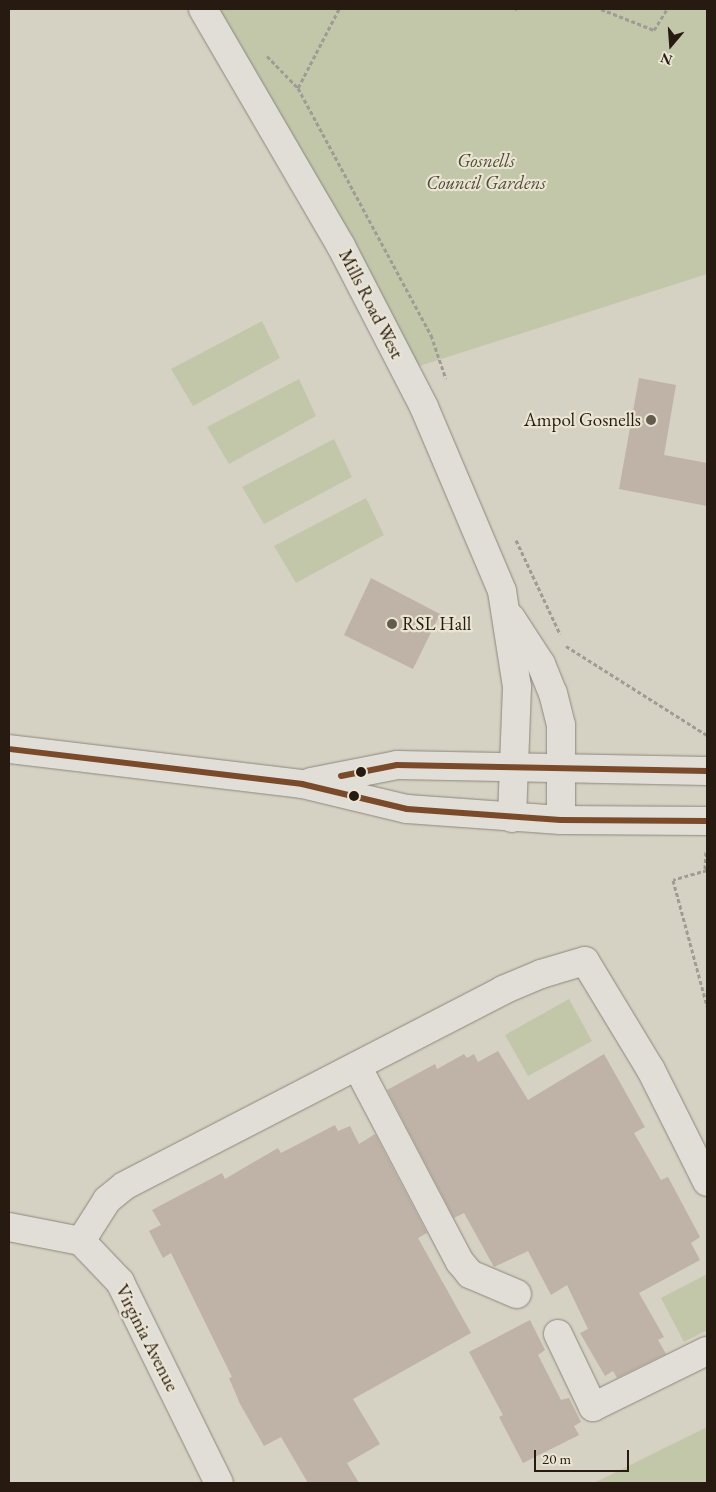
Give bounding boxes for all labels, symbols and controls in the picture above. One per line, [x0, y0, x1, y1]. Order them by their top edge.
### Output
north arrow [646, 20, 696, 70]
text: N [658, 49, 675, 70]
park label: Gosnells Council Gardens [426, 150, 546, 194]
street label: Mills Road West [334, 246, 408, 362]
place label: Ampol Gosnells [524, 409, 641, 431]
marker: Ampol Gosnells [645, 414, 657, 426]
place label: RSL Hall [402, 613, 471, 635]
marker: RSL Hall [386, 618, 398, 630]
unlabelled marker [356, 767, 366, 777]
unlabelled marker [349, 791, 359, 801]
street label: Virginia Avenue [110, 1281, 184, 1395]
scale bar [536, 1440, 631, 1472]
text: 20 m [542, 1449, 571, 1468]

